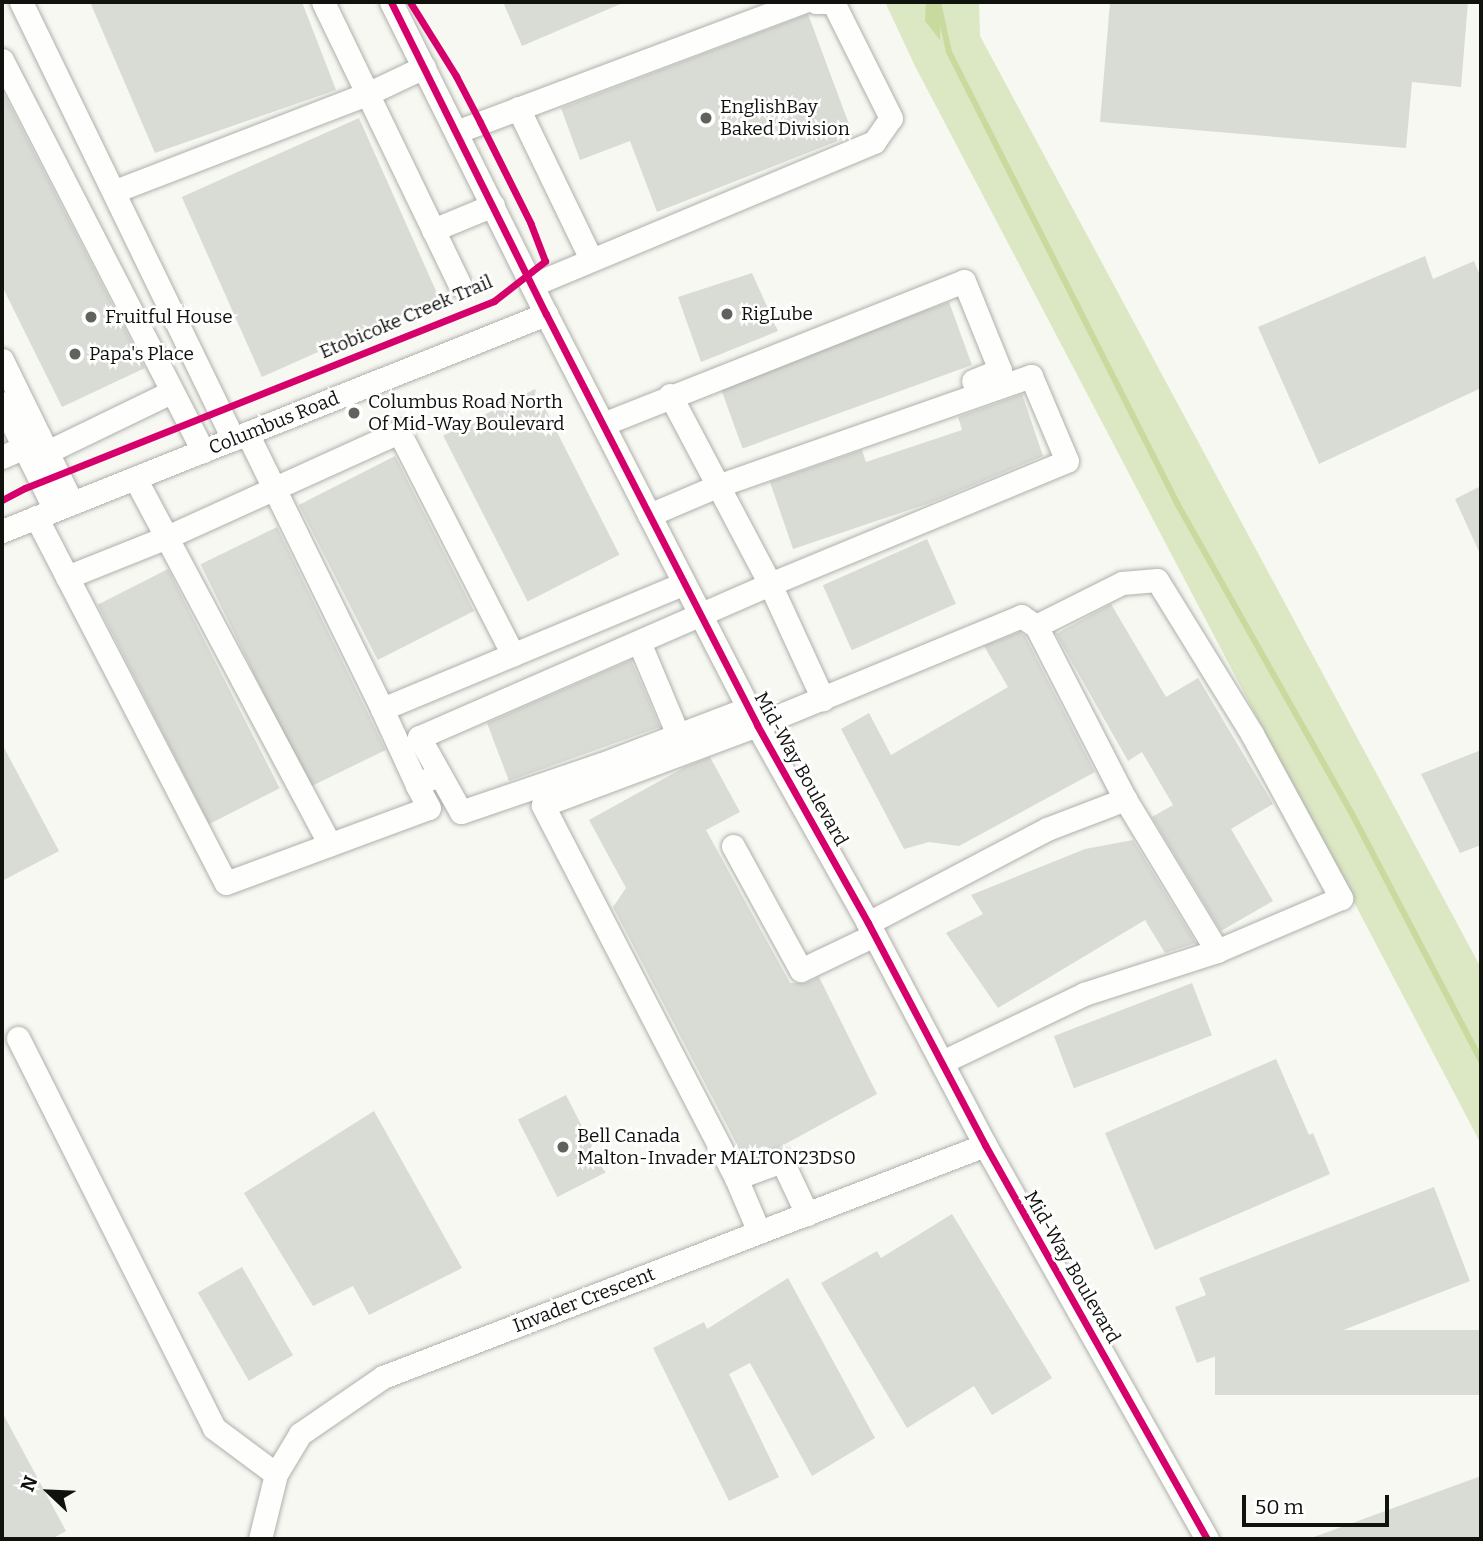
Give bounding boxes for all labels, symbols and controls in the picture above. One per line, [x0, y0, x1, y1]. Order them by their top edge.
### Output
place label: EnglishBay Baked Division [720, 96, 850, 140]
marker: EnglishBay Baked Division [698, 110, 714, 126]
street label: Etobicoke Creek Trail [316, 270, 496, 364]
place label: RigLube [741, 303, 813, 325]
place label: Fruitful House [105, 306, 233, 328]
marker: RigLube [719, 306, 735, 322]
marker: Fruitful House [83, 309, 99, 325]
place label: Papa's Place [89, 343, 194, 365]
marker: Papa's Place [67, 346, 83, 362]
street label: Columbus Road [206, 387, 342, 459]
place label: Columbus Road North Of Mid-Way Boulevard [368, 391, 565, 435]
marker: Columbus Road North Of Mid-Way Boulevard [346, 405, 362, 421]
street label: Mid-Way Boulevard [749, 688, 853, 850]
place label: Bell Canada Malton-Invader MALTON23DS0 [577, 1125, 856, 1169]
marker: Bell Canada Malton-Invader MALTON23DS0 [555, 1139, 571, 1155]
street label: Mid-Way Boulevard [1019, 1187, 1125, 1347]
street label: Invader Crescent [510, 1262, 658, 1338]
north arrow [14, 1457, 84, 1527]
text: N [16, 1472, 43, 1495]
scale bar [1245, 1482, 1392, 1526]
text: 50 m [1255, 1494, 1304, 1520]

